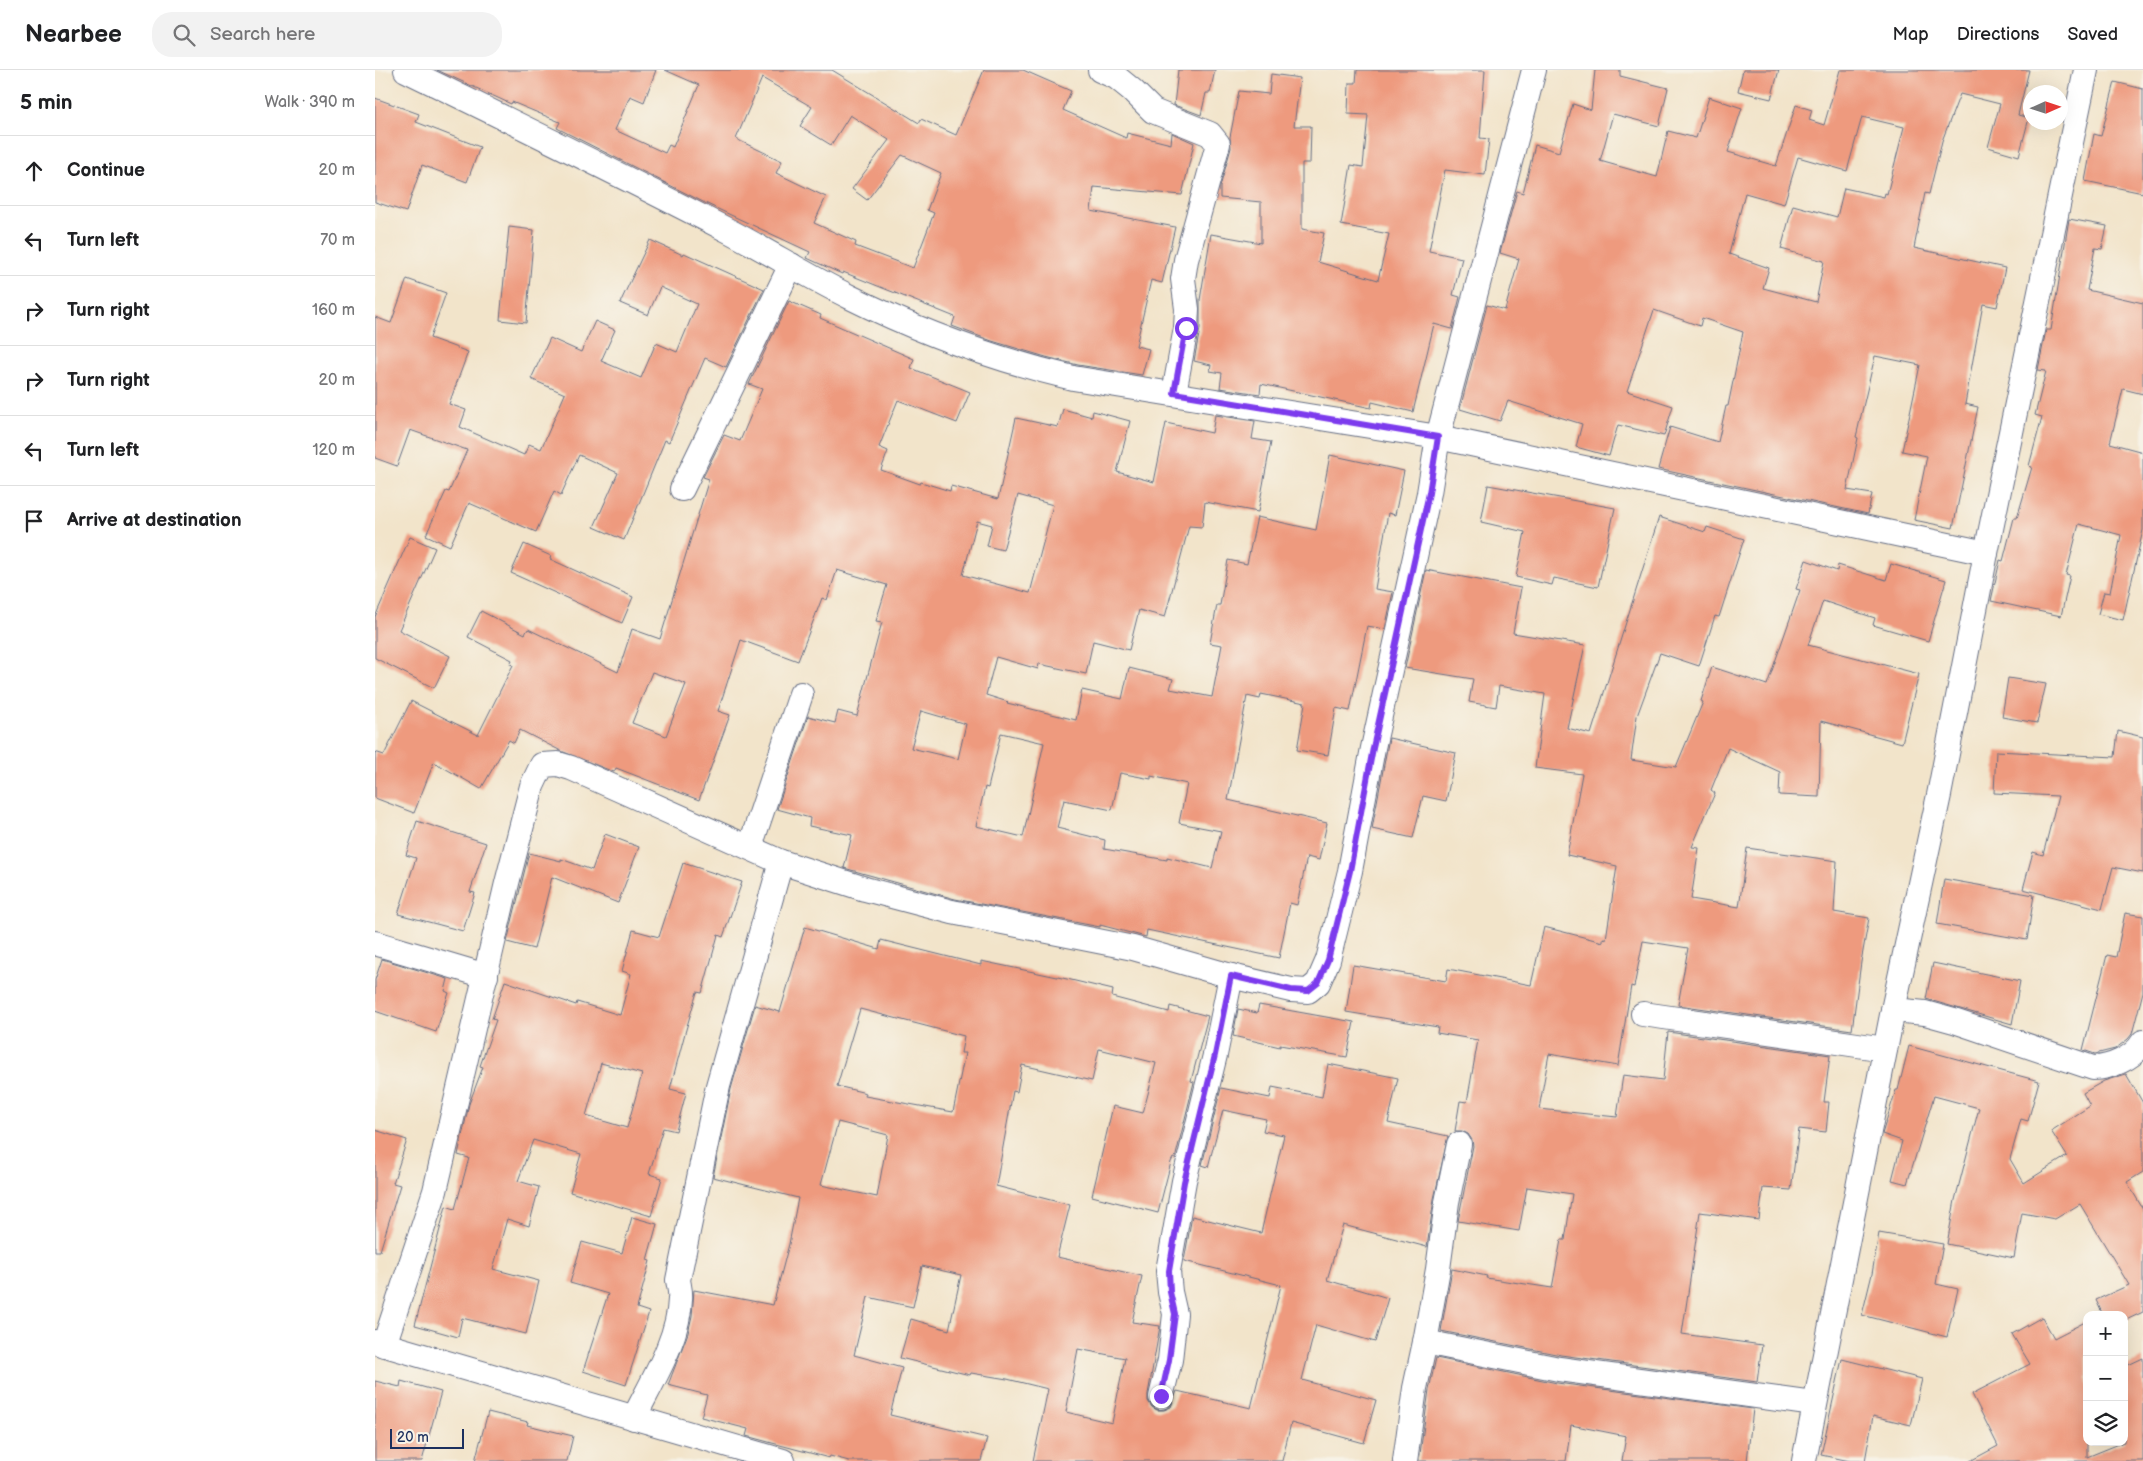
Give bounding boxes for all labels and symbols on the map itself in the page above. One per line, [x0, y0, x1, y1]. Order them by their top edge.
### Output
north arrow [2023, 85, 2068, 130]
route start [1175, 317, 1198, 340]
route end [1150, 1385, 1173, 1408]
scale bar [390, 1426, 464, 1449]

